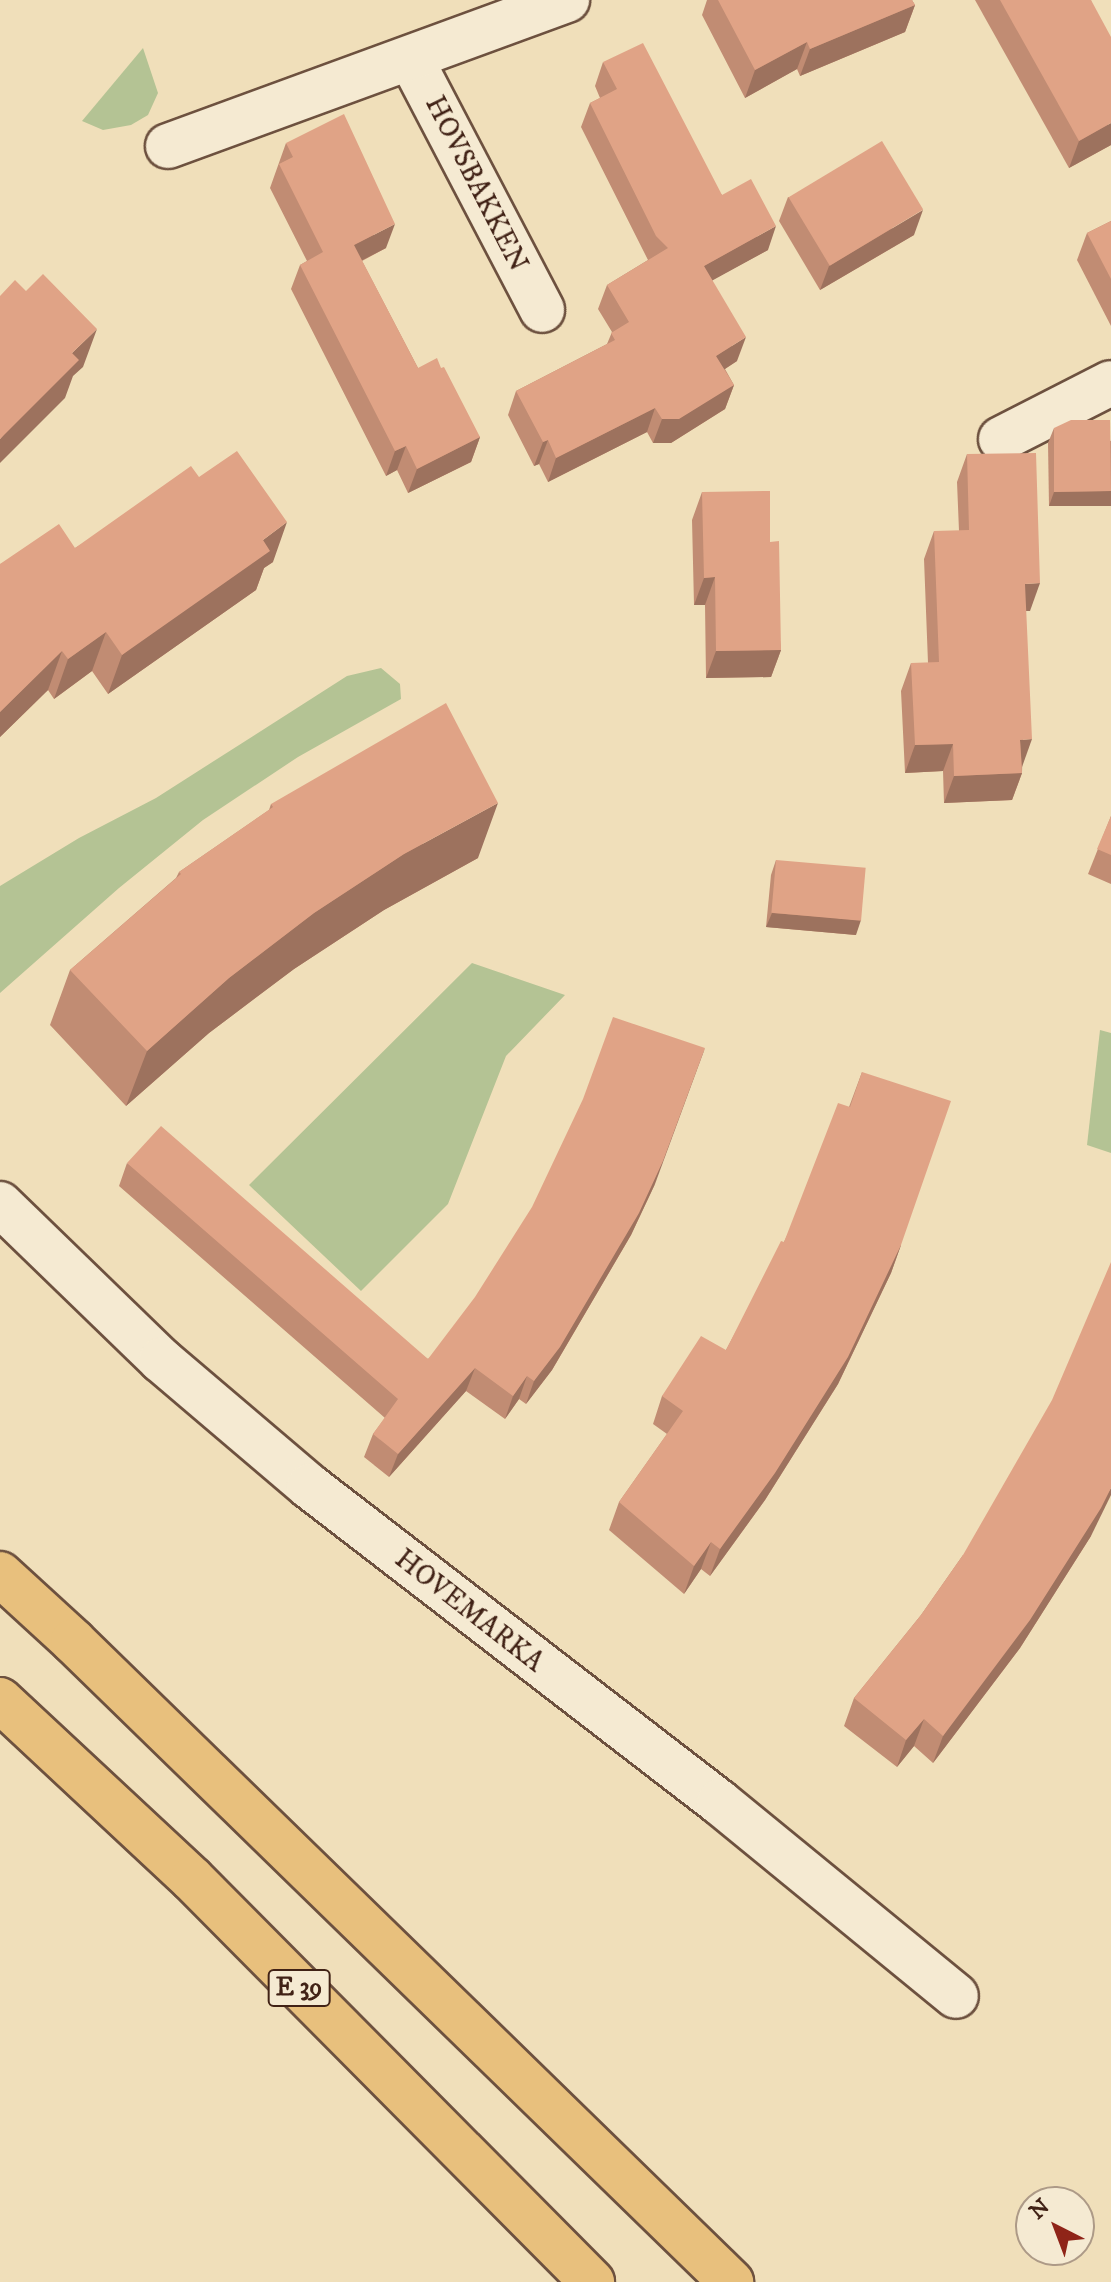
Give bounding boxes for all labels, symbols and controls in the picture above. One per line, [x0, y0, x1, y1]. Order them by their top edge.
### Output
street label: HOVSBAKKEN [417, 90, 535, 278]
street label: HOVEMARKA [388, 1542, 550, 1680]
road number: E 39 [267, 1966, 331, 2010]
north arrow [1015, 2186, 1095, 2266]
text: N [1024, 2193, 1056, 2225]

